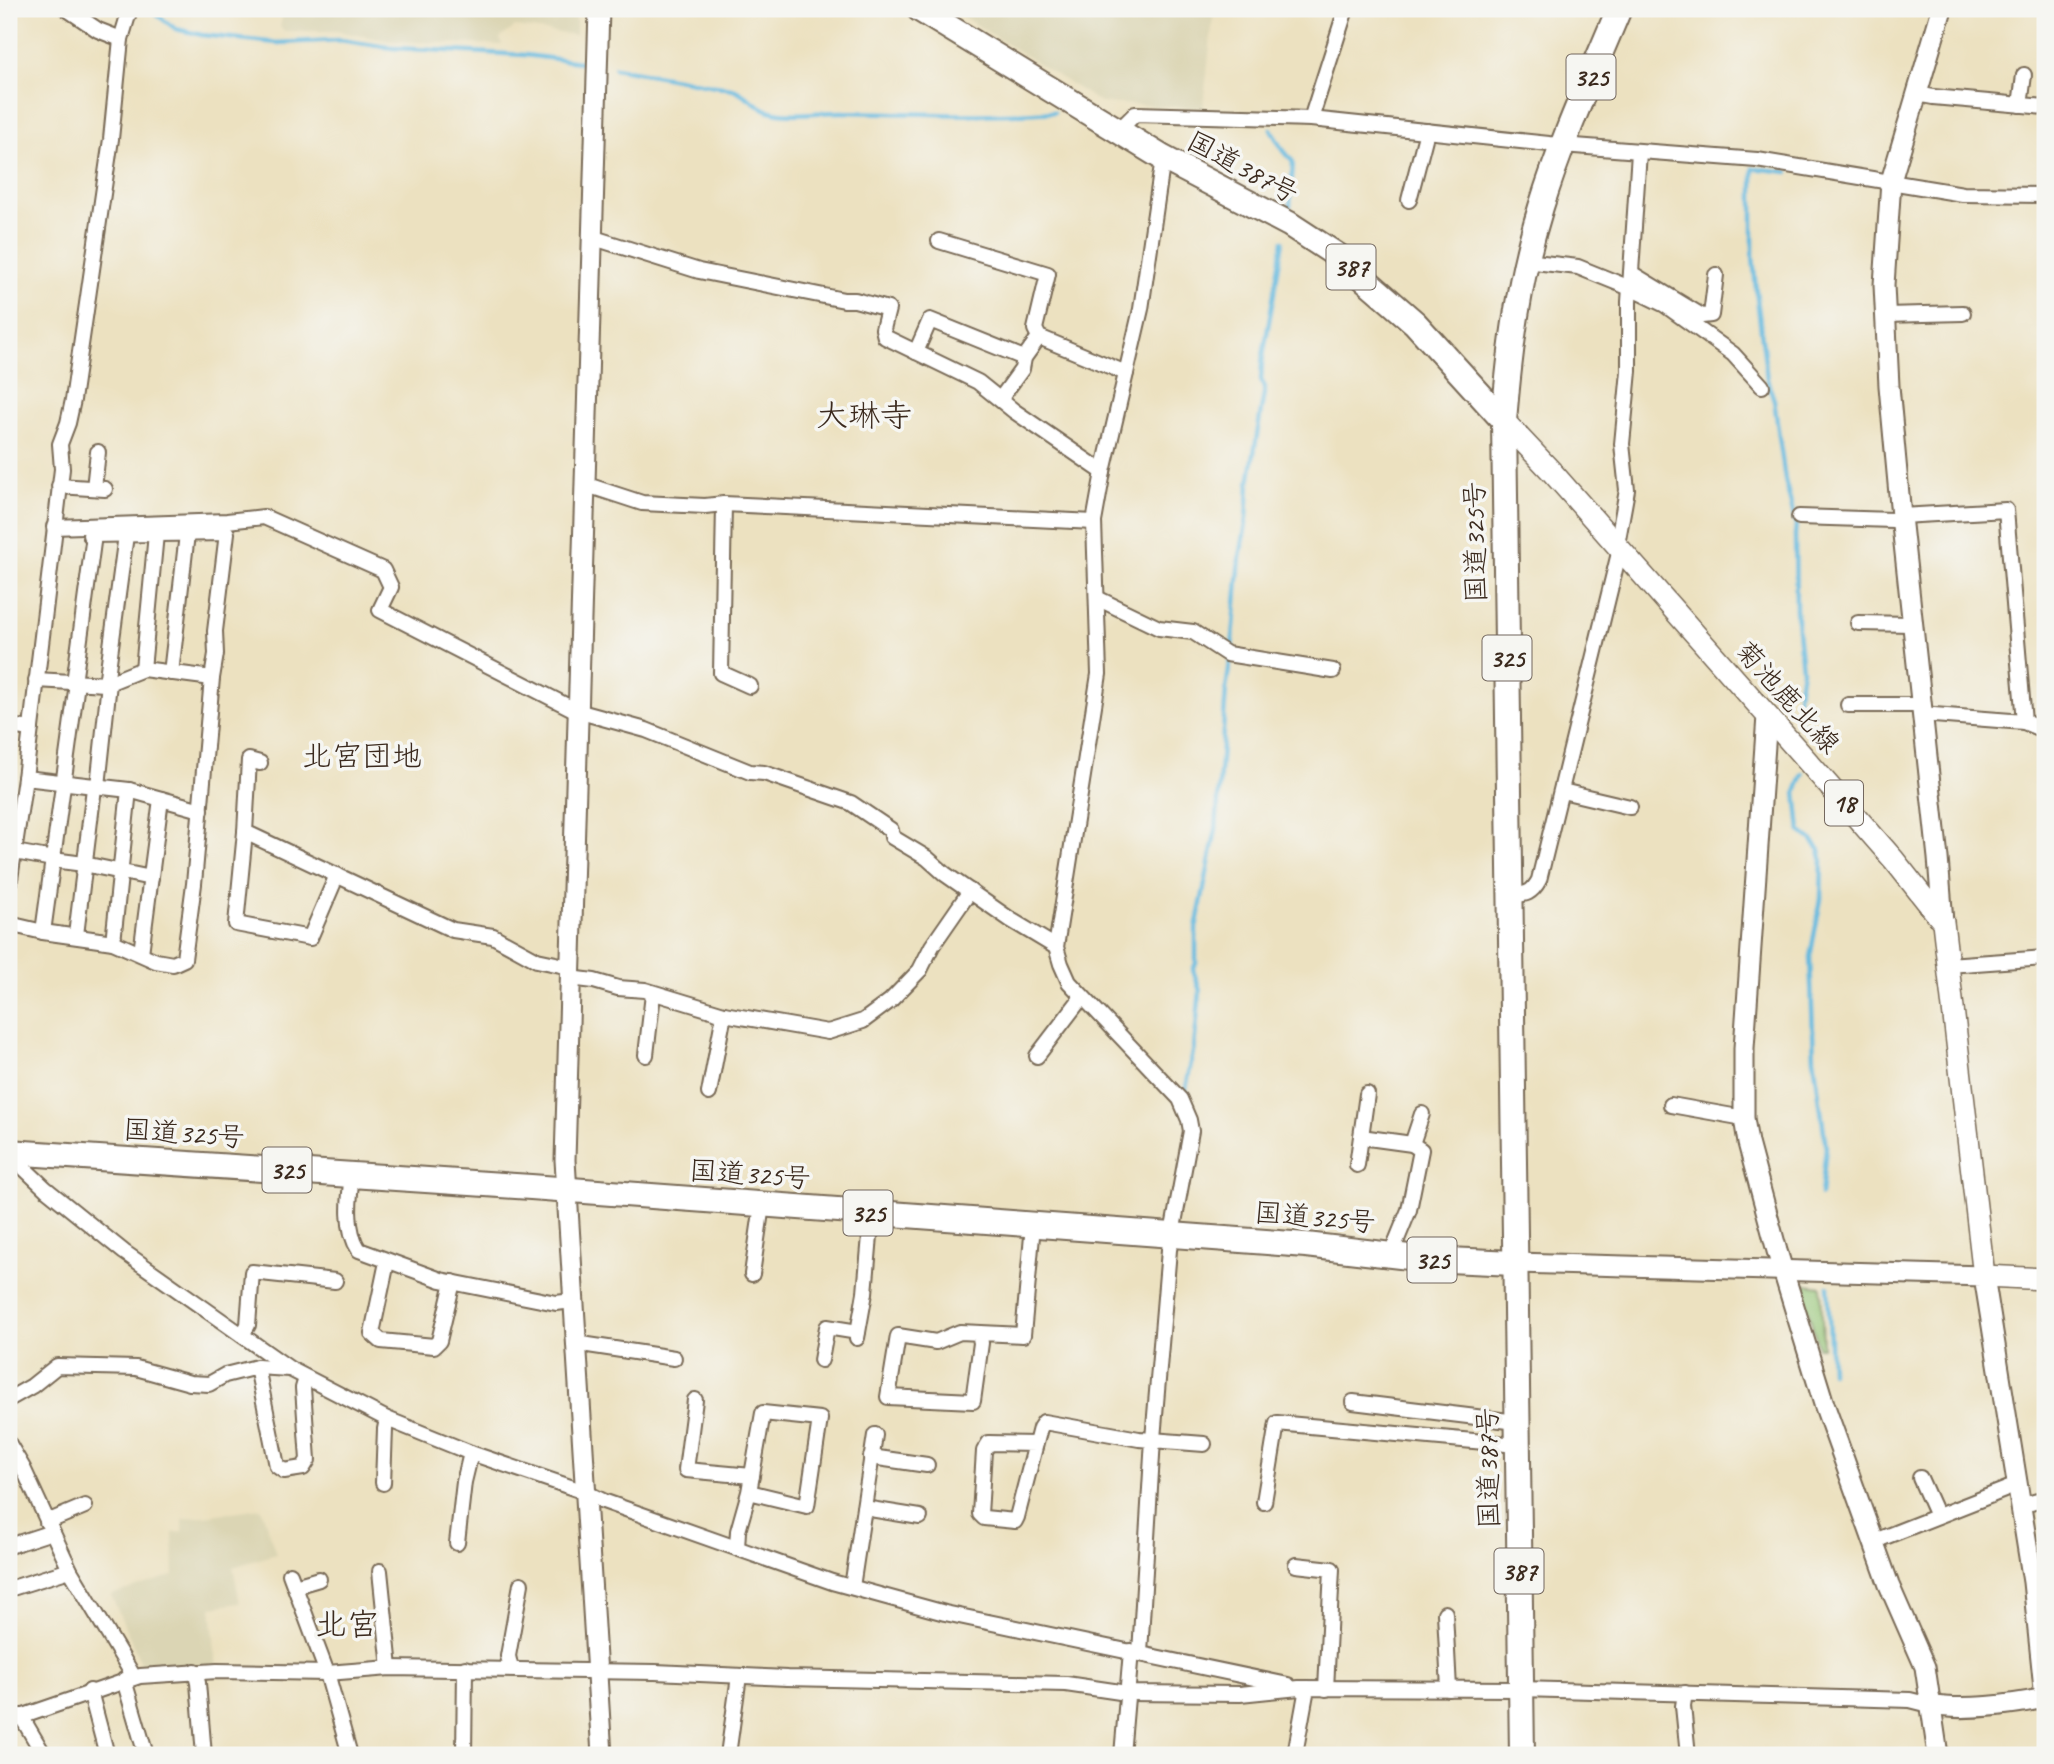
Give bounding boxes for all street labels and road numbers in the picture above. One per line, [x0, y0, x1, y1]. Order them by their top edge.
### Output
road number: 325 [1566, 54, 1616, 100]
street label: 国道387号 [1181, 123, 1305, 211]
road number: 387 [1326, 244, 1376, 290]
street label: 国道325号 [1456, 481, 1494, 603]
street label: 菊池鹿北線 [1728, 633, 1848, 761]
road number: 325 [1482, 636, 1532, 680]
road number: 18 [1825, 780, 1863, 825]
street label: 国道325号 [122, 1111, 246, 1155]
road number: 325 [262, 1148, 312, 1192]
street label: 国道325号 [688, 1152, 812, 1196]
road number: 325 [844, 1190, 892, 1236]
street label: 国道325号 [1253, 1194, 1377, 1240]
road number: 325 [1408, 1238, 1456, 1282]
street label: 国道387号 [1469, 1407, 1507, 1529]
road number: 387 [1494, 1548, 1544, 1594]

